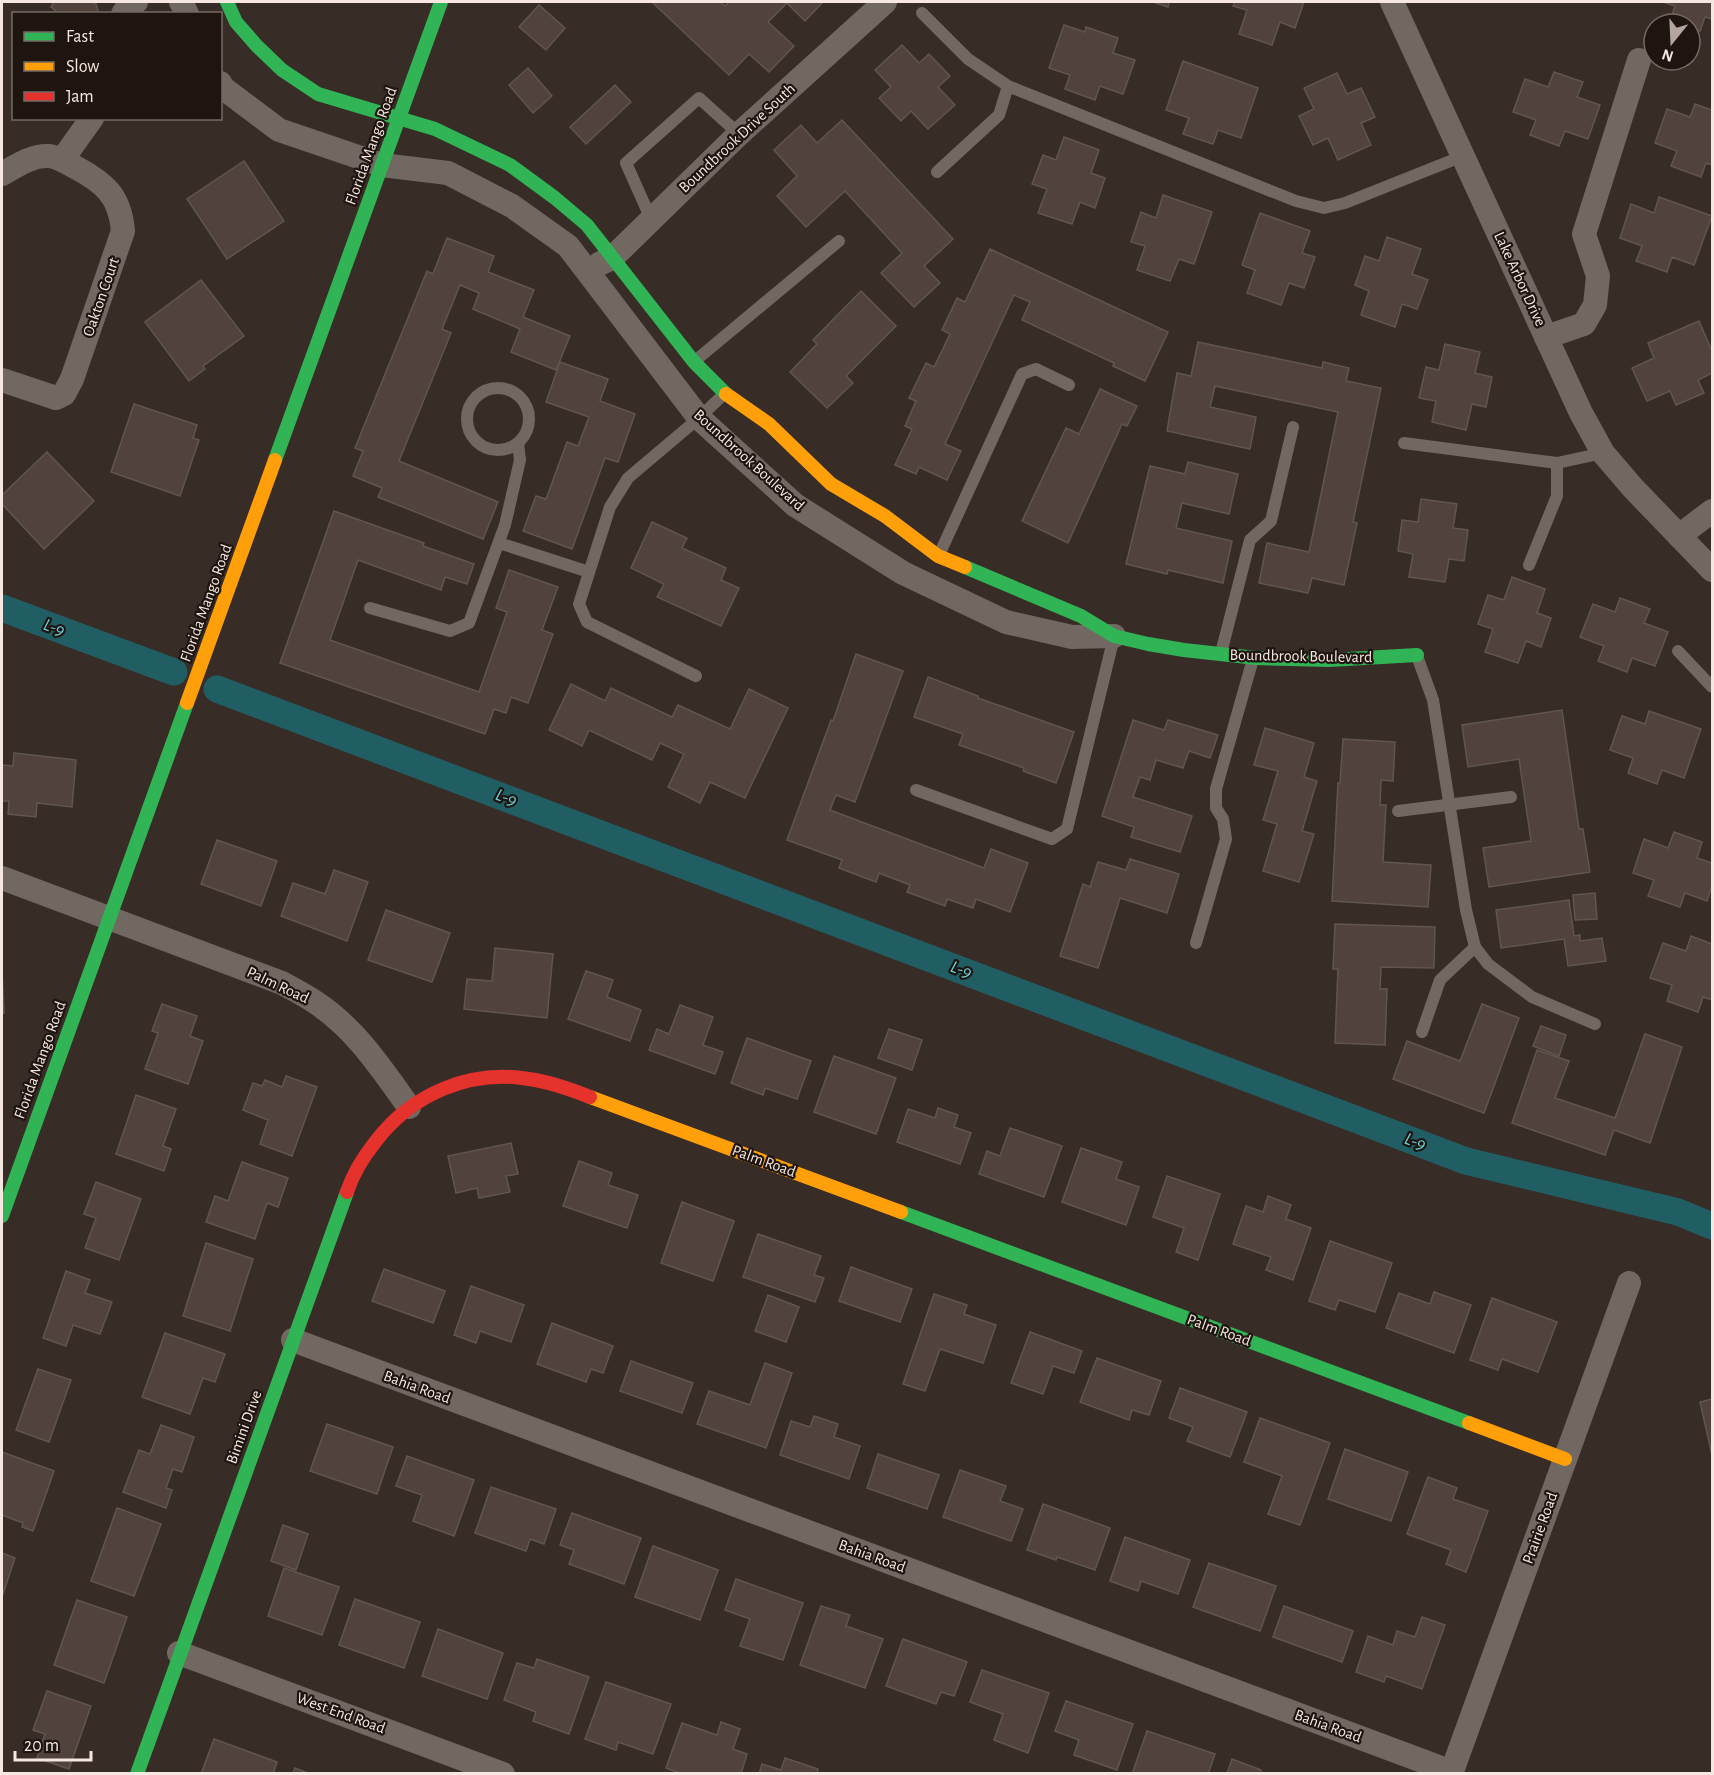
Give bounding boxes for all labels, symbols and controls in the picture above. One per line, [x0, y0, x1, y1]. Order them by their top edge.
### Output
legend [12, 12, 222, 120]
north arrow [1642, 12, 1702, 72]
text: Fast [66, 28, 94, 46]
text: N [1660, 46, 1675, 65]
text: Slow [66, 58, 99, 76]
street label: Boundbrook Drive South [676, 80, 798, 196]
street label: Florida Mango Road [342, 85, 400, 207]
text: Jam [66, 88, 94, 106]
street label: Lake Arbor Drive [1491, 229, 1549, 329]
street label: Oakton Court [80, 255, 122, 339]
street label: Boundbrook Boulevard [691, 406, 807, 514]
street label: Florida Mango Road [177, 542, 235, 664]
water label: L-9 [41, 616, 67, 640]
street label: Boundbrook Boulevard [1230, 647, 1372, 665]
water label: L-9 [493, 786, 519, 810]
water label: L-9 [948, 958, 974, 982]
street label: Palm Road [244, 964, 312, 1006]
street label: Florida Mango Road [11, 999, 69, 1121]
water label: L-9 [1402, 1130, 1428, 1154]
street label: Palm Road [730, 1142, 798, 1180]
street label: Palm Road [1185, 1311, 1253, 1349]
street label: Bahia Road [381, 1368, 453, 1406]
street label: Bimini Drive [223, 1388, 265, 1466]
street label: Prairie Road [1520, 1490, 1560, 1566]
street label: Bahia Road [836, 1537, 908, 1575]
street label: West End Road [294, 1690, 388, 1736]
street label: Bahia Road [1292, 1707, 1364, 1745]
scale bar [15, 1724, 92, 1762]
text: 20 m [24, 1737, 59, 1755]

